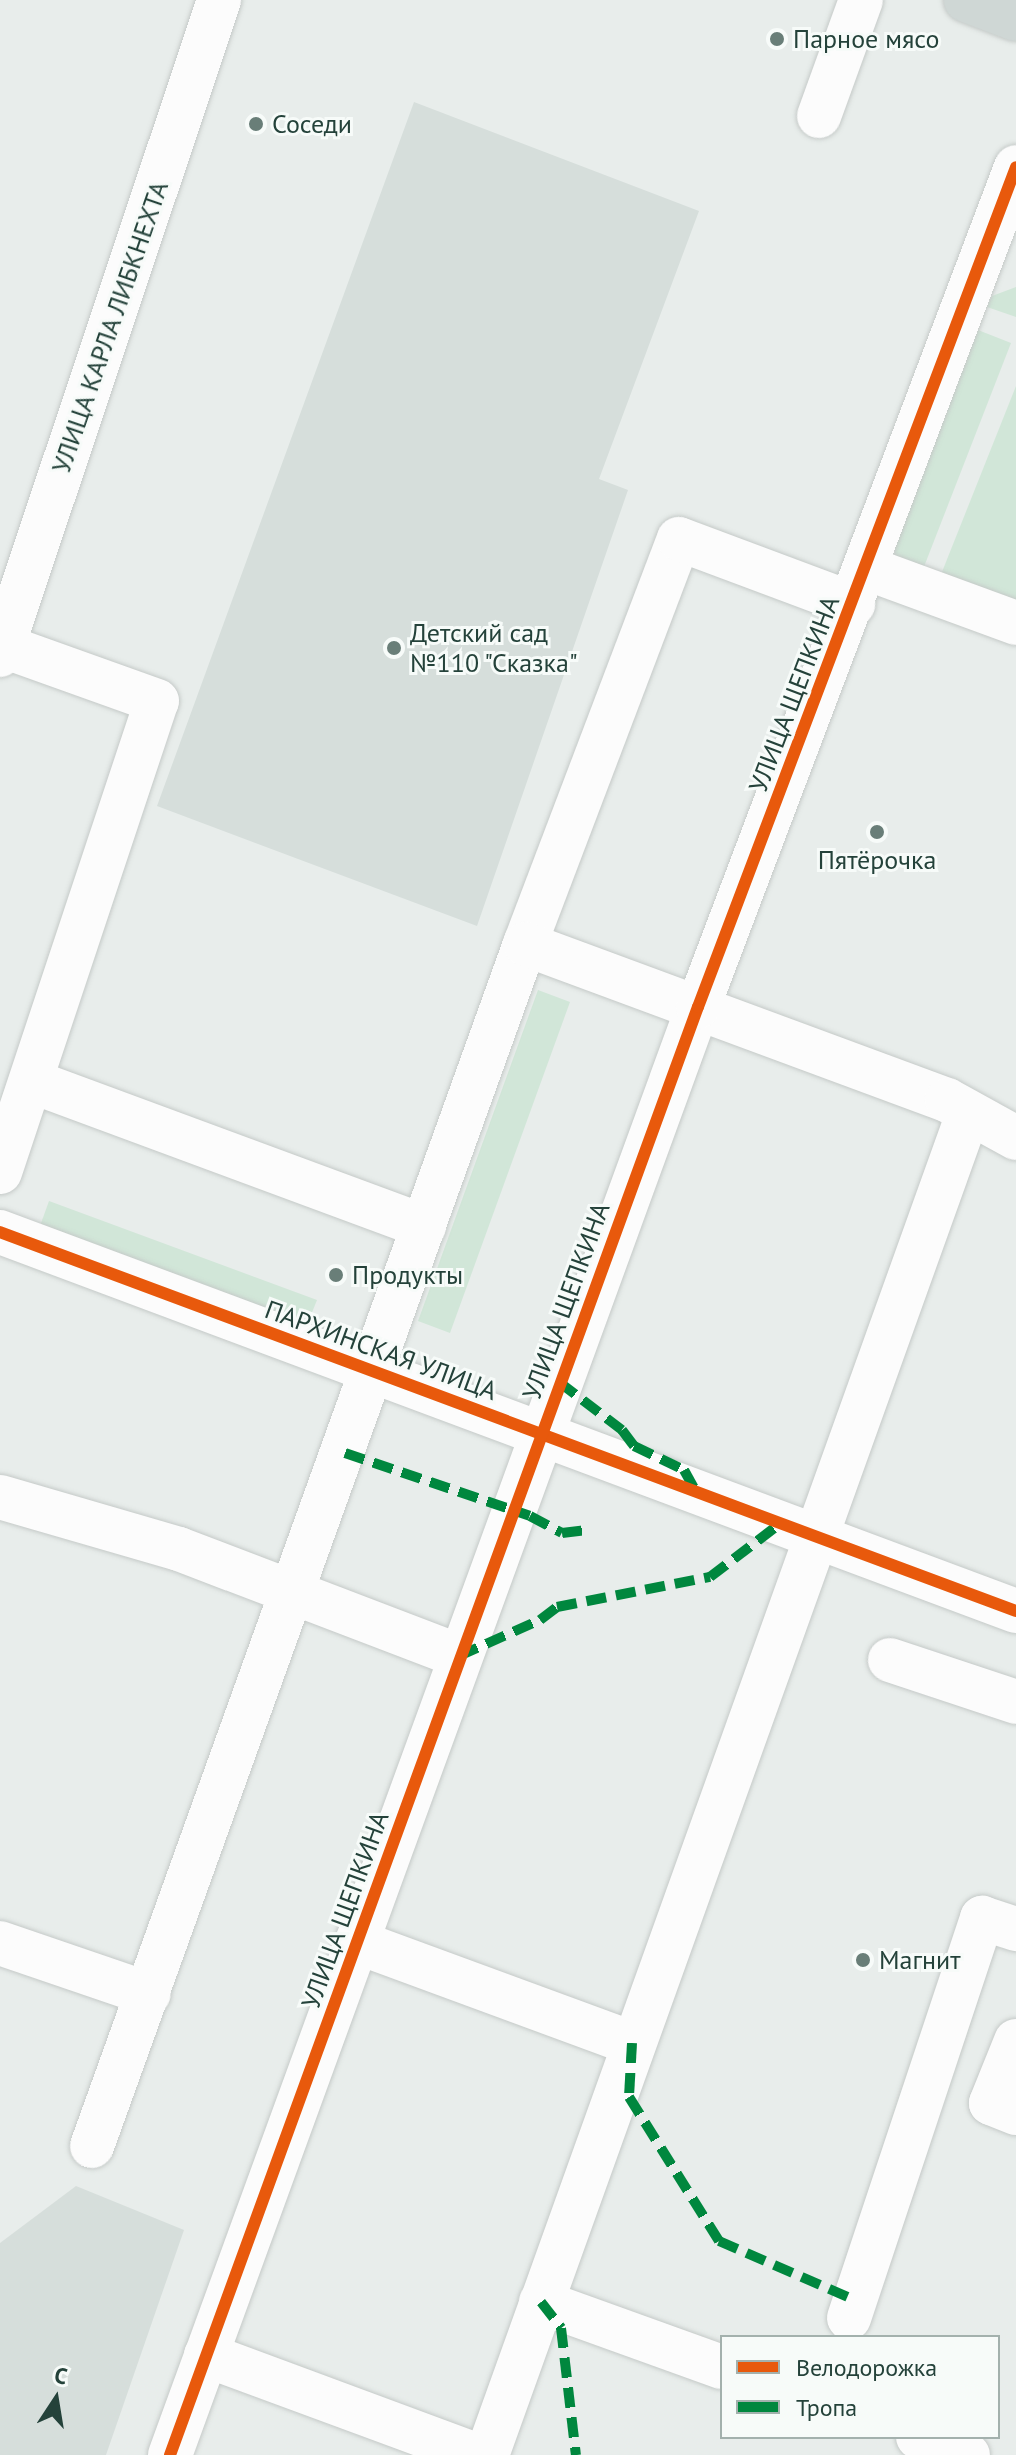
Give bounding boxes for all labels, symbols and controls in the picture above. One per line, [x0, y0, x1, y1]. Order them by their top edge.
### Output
place label: Парное мясо [793, 23, 939, 55]
marker: Парное мясо [768, 30, 786, 48]
place label: Соседи [272, 108, 352, 140]
marker: Соседи [247, 115, 265, 133]
street label: УЛИЦА КАРЛА ЛИБКНЕХТА [45, 176, 175, 478]
street label: УЛИЦА ЩЕПКИНА [742, 591, 846, 797]
place label: Детский сад №110 "Сказка" [410, 617, 579, 678]
marker: Детский сад №110 "Сказка" [385, 639, 403, 657]
marker: Пятёрочка [868, 823, 886, 841]
place label: Пятёрочка [818, 844, 936, 876]
street label: УЛИЦА ЩЕПКИНА [516, 1198, 616, 1404]
place label: Продукты [352, 1259, 463, 1291]
marker: Продукты [327, 1266, 345, 1284]
street label: ПАРХИНСКАЯ УЛИЦА [260, 1293, 502, 1407]
street label: УЛИЦА ЩЕПКИНА [295, 1807, 395, 2013]
place label: Магнит [879, 1944, 961, 1976]
marker: Магнит [854, 1951, 872, 1969]
legend [720, 2335, 1000, 2439]
text: Велодорожка [796, 2352, 937, 2383]
north arrow [16, 2359, 96, 2439]
text: С [52, 2361, 70, 2390]
text: Тропа [796, 2392, 857, 2423]

